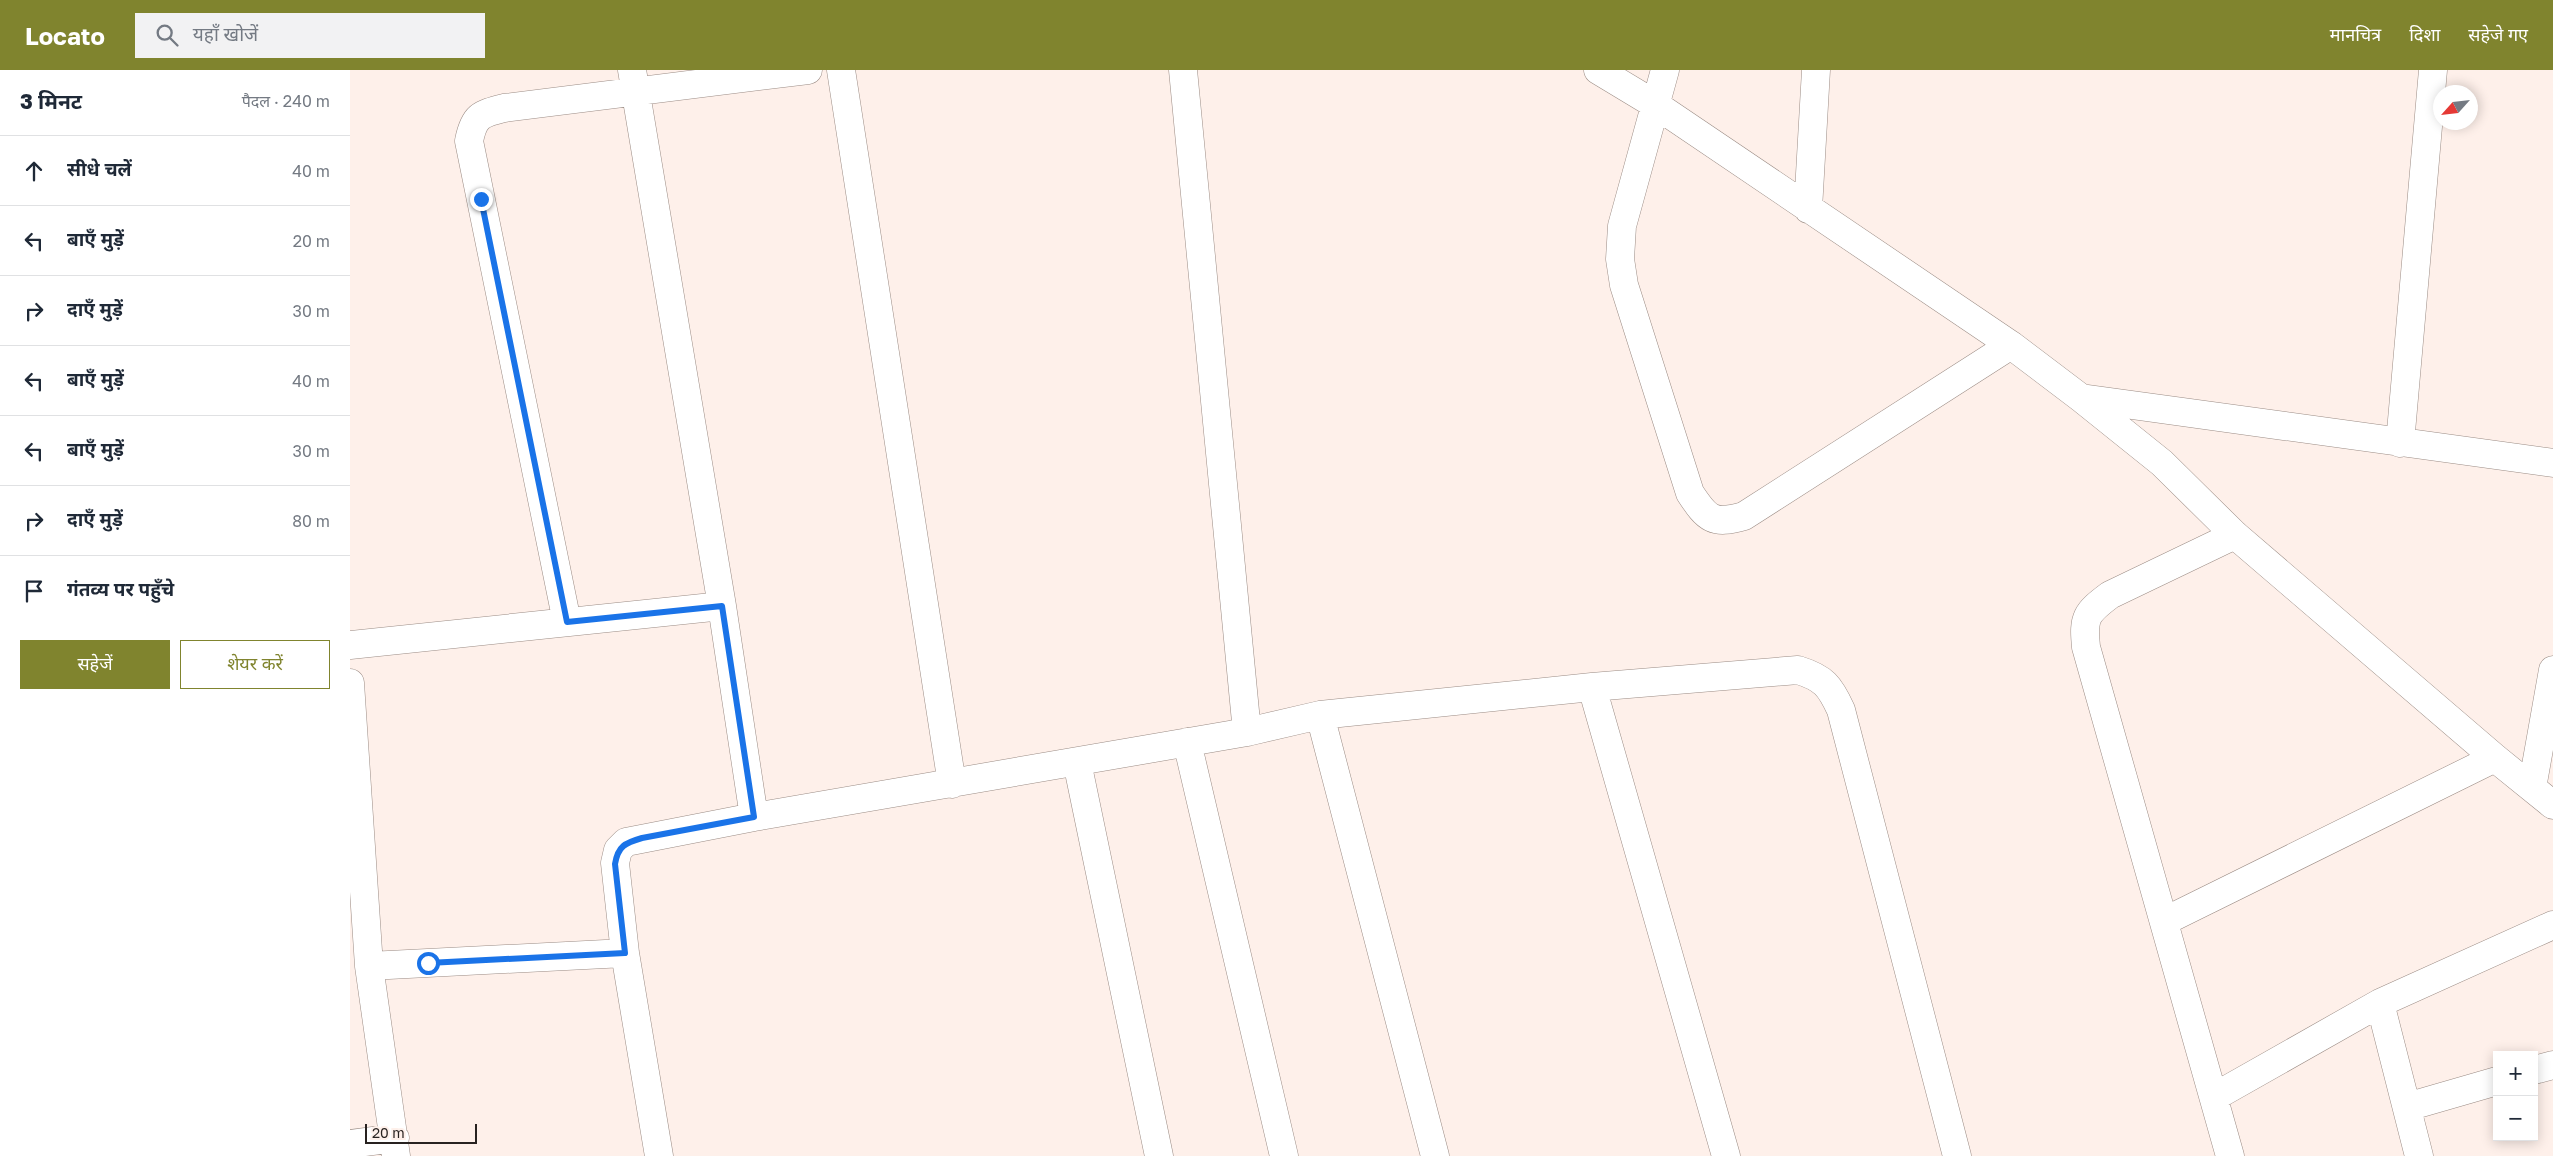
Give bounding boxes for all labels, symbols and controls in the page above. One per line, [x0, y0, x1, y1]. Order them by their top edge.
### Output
search box [135, 13, 485, 58]
text: Locato [25, 21, 105, 50]
icon: search [153, 21, 181, 49]
text: यहाँ खोजें [193, 22, 258, 45]
text: मानचित्र [2330, 23, 2381, 45]
text: दिशा [2409, 23, 2440, 45]
text: सहेजे गए [2468, 23, 2528, 45]
north arrow [2433, 85, 2478, 130]
text: 3 मिनट [20, 88, 82, 114]
text: पैदल · 240 m [242, 91, 330, 111]
icon: ahead [20, 157, 48, 185]
text: सीधे चलें [67, 157, 132, 180]
text: 40 m [292, 161, 330, 181]
route end [470, 188, 493, 211]
icon: left [20, 227, 48, 255]
text: बाएँ मुड़ें [67, 227, 124, 250]
text: 20 m [293, 231, 330, 251]
icon: right [20, 297, 48, 325]
text: दाएँ मुड़ें [67, 297, 123, 320]
text: 30 m [293, 301, 330, 321]
icon: left [20, 367, 48, 395]
text: बाएँ मुड़ें [67, 367, 124, 390]
text: 40 m [292, 371, 330, 391]
icon: left [20, 437, 48, 465]
text: बाएँ मुड़ें [67, 437, 124, 460]
text: 30 m [293, 441, 330, 461]
icon: right [20, 507, 48, 535]
text: दाएँ मुड़ें [67, 507, 123, 530]
text: 80 m [292, 511, 330, 531]
icon: arrive [20, 577, 48, 605]
text: गंतव्य पर पहुँचे [67, 577, 174, 600]
button: सहेजें [20, 640, 170, 689]
button: शेयर करें [180, 640, 330, 689]
route start [417, 952, 440, 975]
map controls [2493, 1051, 2538, 1141]
button: + [2493, 1051, 2538, 1096]
button: − [2493, 1096, 2538, 1141]
scale bar [365, 1121, 478, 1144]
text: 20 m [372, 1124, 405, 1141]

